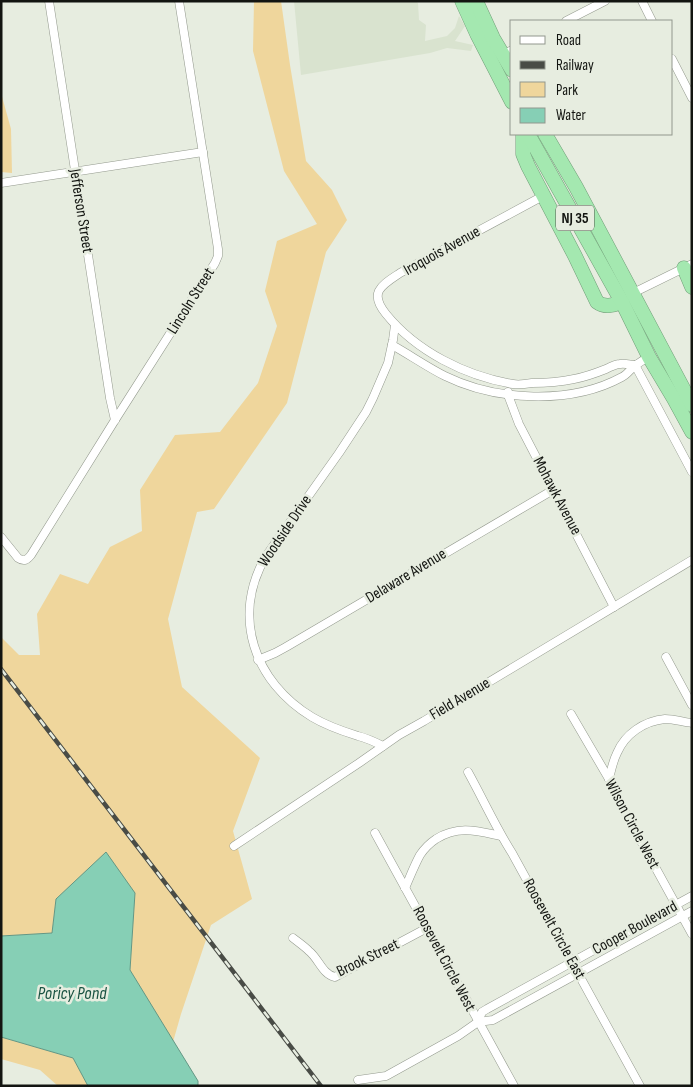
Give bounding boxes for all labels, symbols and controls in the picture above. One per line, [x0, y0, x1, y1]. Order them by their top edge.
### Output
legend [510, 20, 673, 135]
text: Road [556, 31, 581, 50]
text: Railway [556, 56, 594, 75]
text: Park [556, 81, 578, 100]
text: Water [556, 106, 587, 125]
street label: Jefferson Street [65, 167, 97, 255]
road number: NJ 35 [556, 206, 594, 230]
street label: Iroquois Avenue [400, 222, 484, 280]
street label: Lincoln Street [163, 264, 219, 338]
street label: Mohawk Avenue [528, 454, 586, 538]
street label: Woodside Drive [254, 492, 316, 570]
street label: Delaware Avenue [362, 544, 450, 608]
street label: Field Avenue [426, 674, 494, 724]
street label: Wilson Circle West [600, 776, 664, 872]
street label: Roosevelt Circle East [519, 875, 590, 983]
street label: Cooper Boulevard [589, 897, 681, 959]
street label: Roosevelt Circle West [408, 903, 480, 1015]
street label: Brook Street [334, 935, 402, 981]
water label: Poricy Pond [37, 983, 107, 1004]

